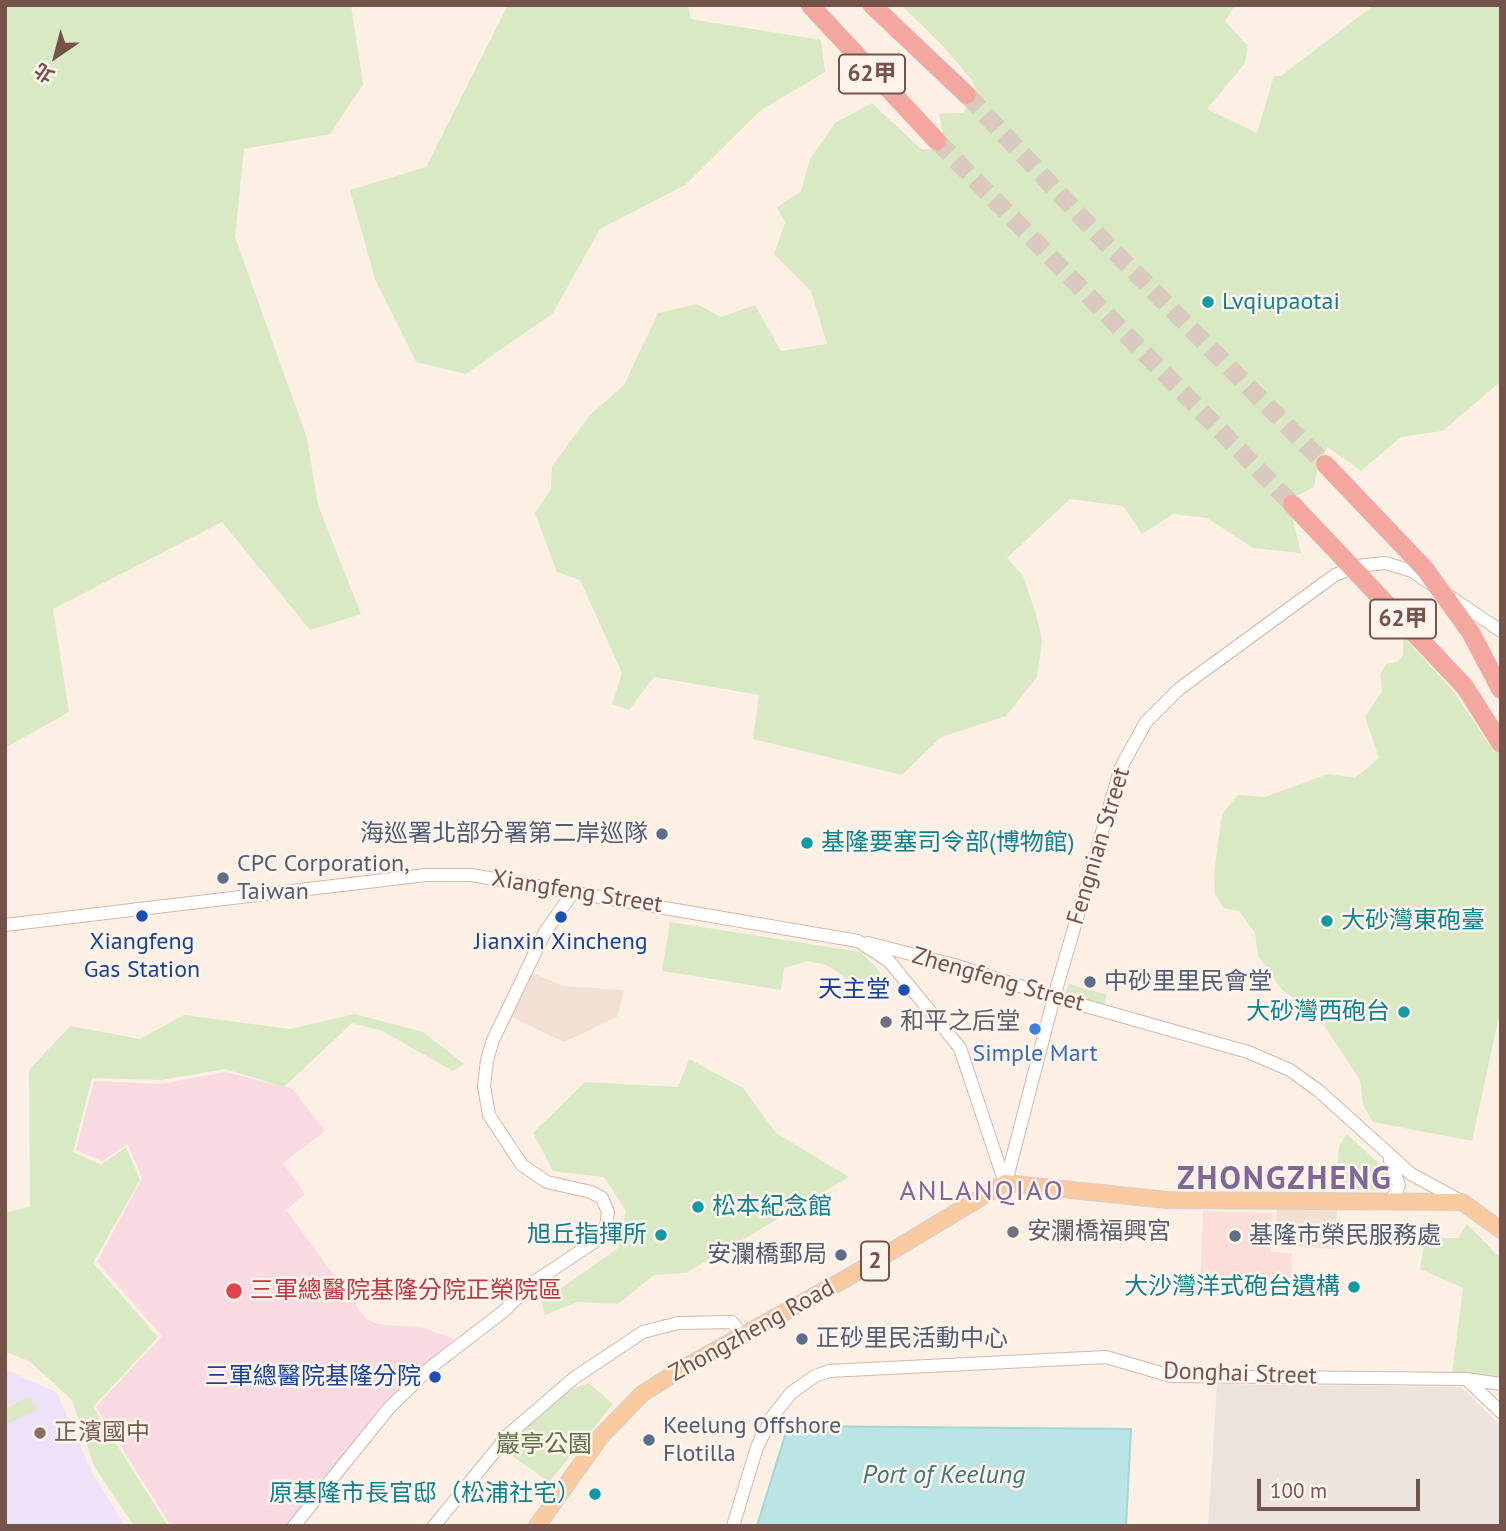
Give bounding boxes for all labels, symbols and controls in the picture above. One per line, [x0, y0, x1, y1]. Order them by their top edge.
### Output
north arrow [21, 21, 91, 91]
road number: 62甲 [839, 54, 905, 94]
text: 北 [29, 58, 59, 88]
place label: Lvqiupaotai [1222, 288, 1340, 316]
marker: Lvqiupaotai [1200, 294, 1216, 310]
road number: 62甲 [1370, 600, 1436, 638]
street label: Fengnian Street [1061, 764, 1137, 928]
place label: 海巡署北部分署第二岸巡隊 [360, 820, 648, 848]
marker: 海巡署北部分署第二岸巡隊 [654, 826, 670, 842]
place label: 基隆要塞司令部(博物館) [821, 829, 1074, 857]
marker: 基隆要塞司令部(博物館) [799, 835, 815, 851]
place label: CPC Corporation, Taiwan [237, 850, 410, 906]
street label: Xiangfeng Street [490, 864, 664, 920]
marker: CPC Corporation, Taiwan [215, 870, 231, 886]
place label: 大砂灣東砲臺 [1341, 907, 1485, 935]
marker: Xiangfeng Gas Station [134, 908, 150, 924]
marker: Jianxin Xincheng [553, 909, 569, 925]
marker: 大砂灣東砲臺 [1319, 913, 1335, 929]
place label: Xiangfeng Gas Station [84, 928, 200, 984]
place label: Jianxin Xincheng [474, 928, 648, 956]
street label: Zhengfeng Street [909, 942, 1087, 1018]
place label: 中砂里里民會堂 [1104, 968, 1272, 996]
marker: 中砂里里民會堂 [1082, 974, 1098, 990]
place label: 天主堂 [818, 976, 890, 1004]
marker: 天主堂 [896, 982, 912, 998]
place label: 大砂灣西砲台 [1246, 998, 1390, 1026]
marker: 大砂灣西砲台 [1396, 1004, 1412, 1020]
place label: 和平之后堂 [900, 1008, 1020, 1036]
marker: 和平之后堂 [878, 1014, 894, 1030]
marker: Simple Mart [1027, 1021, 1043, 1037]
place label: Simple Mart [972, 1040, 1098, 1068]
district label: ZHONGZHENG [1179, 1161, 1391, 1199]
district label: ANLANQIAO [901, 1175, 1063, 1209]
place label: 松本紀念館 [712, 1193, 832, 1221]
marker: 松本紀念館 [690, 1199, 706, 1215]
place label: 安瀾橋福興宮 [1027, 1218, 1171, 1246]
place label: 旭丘指揮所 [527, 1221, 647, 1249]
place label: 基隆市榮民服務處 [1249, 1222, 1441, 1250]
marker: 安瀾橋福興宮 [1005, 1224, 1021, 1240]
marker: 旭丘指揮所 [653, 1227, 669, 1243]
marker: 基隆市榮民服務處 [1227, 1228, 1243, 1244]
place label: 安瀾橋郵局 [707, 1241, 827, 1269]
road number: 2 [861, 1242, 889, 1280]
marker: 安瀾橋郵局 [833, 1247, 849, 1263]
place label: 大沙灣洋式砲台遺構 [1124, 1273, 1340, 1301]
street label: Zhongzheng Road [664, 1274, 840, 1388]
place label: 三軍總醫院基隆分院正榮院區 [250, 1277, 562, 1305]
marker: 大沙灣洋式砲台遺構 [1346, 1279, 1362, 1295]
marker: 三軍總醫院基隆分院正榮院區 [224, 1281, 244, 1301]
place label: 正砂里民活動中心 [816, 1325, 1008, 1353]
marker: 正砂里民活動中心 [794, 1331, 810, 1347]
street label: Donghai Street [1163, 1357, 1317, 1391]
place label: 三軍總醫院基隆分院 [205, 1363, 421, 1391]
marker: 三軍總醫院基隆分院 [427, 1369, 443, 1385]
place label: Keelung Offshore Flotilla [663, 1412, 841, 1468]
place label: 正濱國中 [54, 1419, 150, 1447]
marker: 正濱國中 [32, 1425, 48, 1441]
park label: 巖亭公園 [496, 1431, 592, 1459]
marker: Keelung Offshore Flotilla [641, 1432, 657, 1448]
water label: Port of Keelung [863, 1460, 1025, 1492]
scale bar [1261, 1464, 1424, 1508]
text: 100 m [1270, 1477, 1327, 1504]
place label: 原基隆市長官邸（松浦社宅） [269, 1480, 581, 1508]
marker: 原基隆市長官邸（松浦社宅） [587, 1486, 603, 1502]

